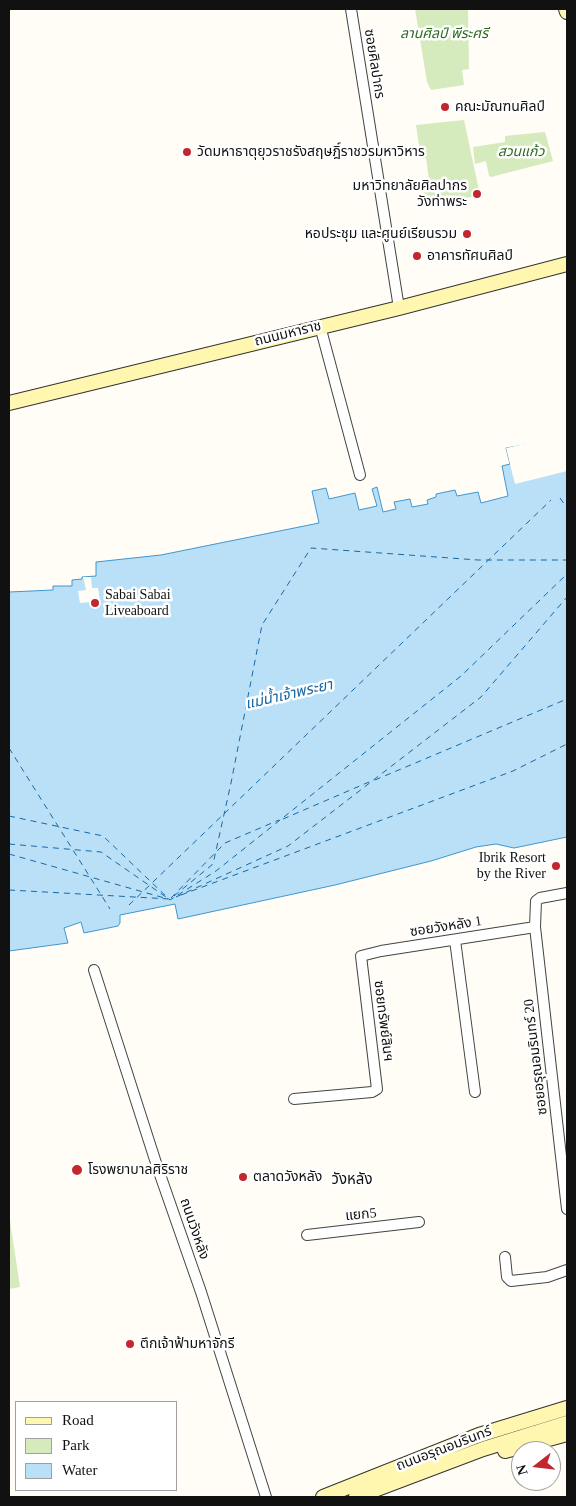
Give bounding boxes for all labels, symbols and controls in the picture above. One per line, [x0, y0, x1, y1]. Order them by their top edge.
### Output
park label: ลานศิลป์ พีระศรี [400, 26, 488, 42]
street label: ซอยศิลปากร [360, 28, 388, 100]
place label: คณะมัณฑนศิลป์ [455, 99, 545, 115]
marker: คณะมัณฑนศิลป์ [439, 101, 451, 113]
place label: วัดมหาธาตุยุวราชรังสฤษฎิ์ราชวรมหาวิหาร [197, 144, 425, 160]
park label: สวนแก้ว [498, 144, 544, 160]
marker: วัดมหาธาตุยุวราชรังสฤษฎิ์ราชวรมหาวิหาร [181, 146, 193, 158]
place label: มหาวิทยาลัยศิลปากร วังท่าพระ [353, 178, 467, 210]
marker: มหาวิทยาลัยศิลปากร วังท่าพระ [471, 188, 483, 200]
place label: หอประชุม และศูนย์เรียนรวม [305, 226, 457, 242]
marker: หอประชุม และศูนย์เรียนรวม [461, 228, 473, 240]
place label: อาคารทัศนศิลป์ [427, 248, 513, 264]
marker: อาคารทัศนศิลป์ [411, 250, 423, 262]
street label: ถนนมหาราช [253, 318, 323, 350]
place label: Sabai Sabai Liveaboard [105, 587, 171, 620]
marker: Sabai Sabai Liveaboard [89, 597, 101, 609]
water label: แม่น้ำเจ้าพระยา [244, 676, 334, 714]
place label: Ibrik Resort by the River [477, 850, 546, 882]
marker: Ibrik Resort by the River [550, 860, 562, 872]
street label: ซอยวังหลัง 1 [409, 913, 483, 941]
street label: ซอยทรัพย์สินฯ [370, 980, 396, 1062]
street label: ซอยอรุณอมรินทร์ 20 [521, 998, 551, 1116]
place label: โรงพยาบาลศิริราช [88, 1162, 188, 1178]
marker: โรงพยาบาลศิริราช [70, 1163, 84, 1177]
place label: ตลาดวังหลัง [253, 1169, 322, 1185]
marker: ตลาดวังหลัง [237, 1171, 249, 1183]
district label: วังหลัง [332, 1171, 372, 1189]
street label: ถนนวังหลัง [176, 1196, 212, 1262]
street label: แยก5 [345, 1205, 377, 1225]
place label: ตึกเจ้าฟ้ามหาจักรี [140, 1336, 235, 1352]
marker: ตึกเจ้าฟ้ามหาจักรี [124, 1338, 136, 1350]
legend [15, 1401, 178, 1491]
text: Road [62, 1412, 94, 1428]
street label: ถนนอรุณอมรินทร์ [394, 1423, 494, 1475]
text: Park [62, 1437, 90, 1453]
north arrow [511, 1441, 561, 1491]
text: Water [62, 1462, 97, 1478]
text: N [513, 1463, 531, 1477]

